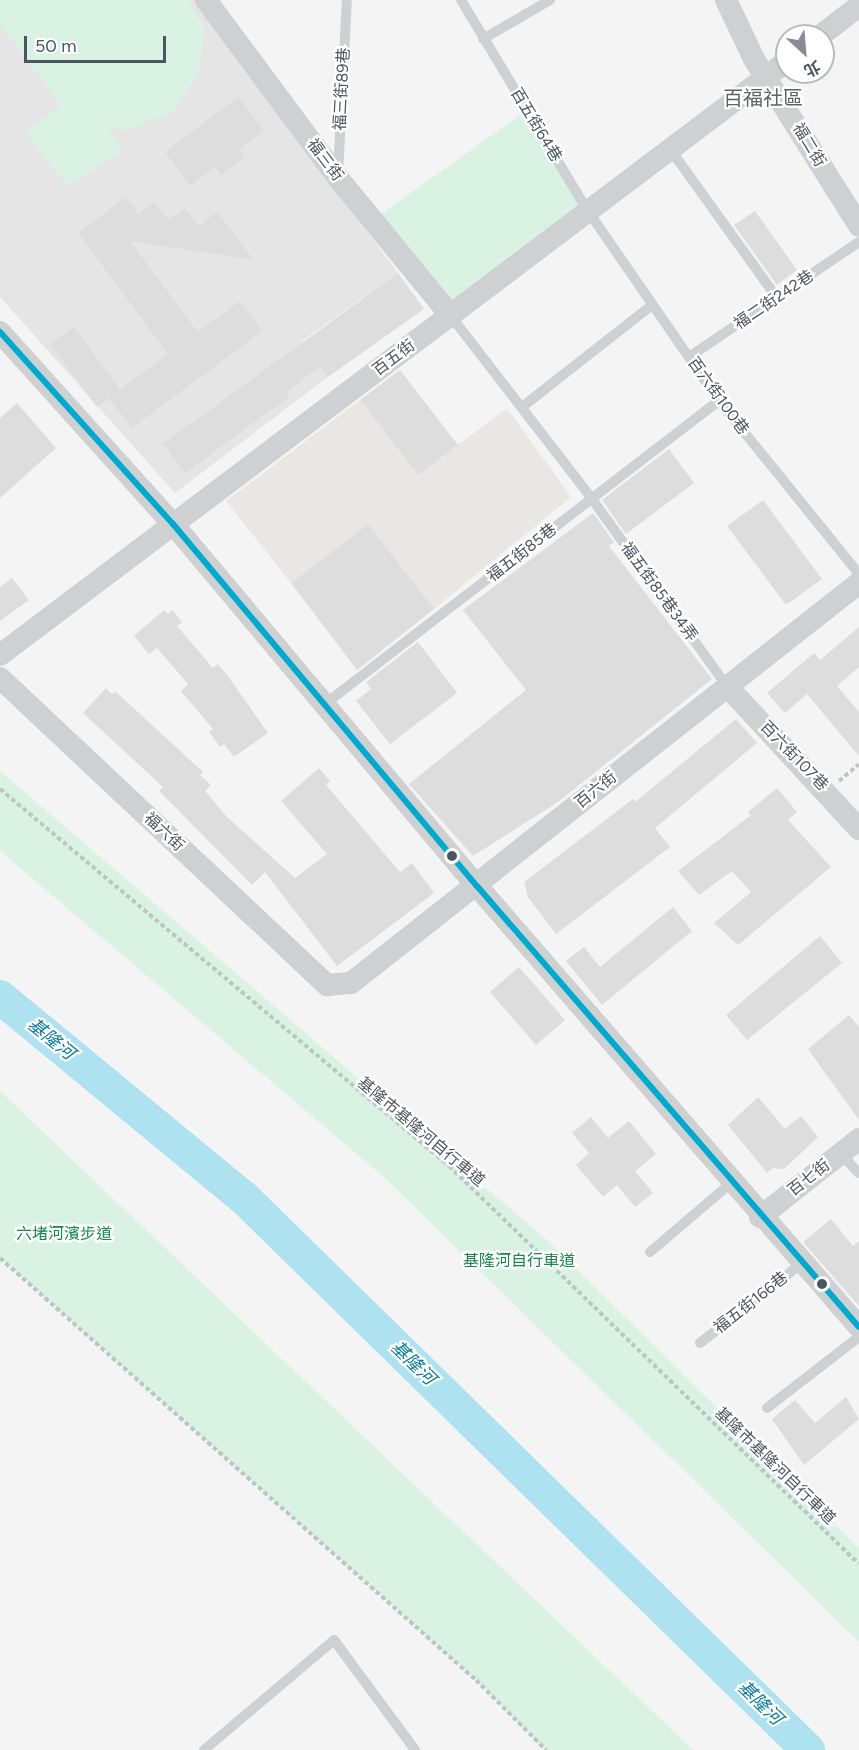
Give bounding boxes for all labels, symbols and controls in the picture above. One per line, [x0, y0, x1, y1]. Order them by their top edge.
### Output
scale bar [27, 24, 170, 62]
north arrow [775, 24, 835, 84]
text: 50 m [35, 35, 77, 57]
street label: 福三街89巷 [330, 47, 354, 131]
text: 北 [801, 57, 824, 81]
street label: 百五街64巷 [506, 84, 566, 166]
district label: 百福社區 [723, 86, 803, 110]
street label: 福二街 [788, 119, 830, 171]
street label: 福三街 [303, 135, 347, 185]
street label: 福二街242巷 [731, 266, 817, 334]
street label: 百五街 [369, 336, 419, 380]
street label: 百六街100巷 [683, 353, 753, 439]
street label: 福五街85巷 [483, 520, 561, 586]
street label: 福五街85巷34弄 [617, 539, 701, 645]
street label: 百六街107巷 [756, 717, 832, 795]
street label: 百六街 [571, 767, 621, 813]
street label: 福六街 [140, 809, 188, 855]
unlabelled marker [446, 850, 458, 862]
water label: 基隆河 [23, 1014, 79, 1064]
street label: 基隆市基隆河自行車道 [354, 1073, 488, 1191]
street label: 百七街 [784, 1156, 834, 1200]
park label: 六堵河濱步道 [16, 1224, 112, 1244]
park label: 基隆河自行車道 [463, 1251, 575, 1271]
street label: 福五街166巷 [710, 1268, 792, 1338]
unlabelled marker [816, 1278, 828, 1290]
water label: 基隆河 [386, 1336, 440, 1390]
street label: 基隆市基隆河自行車道 [711, 1404, 839, 1528]
water label: 基隆河 [733, 1676, 787, 1730]

